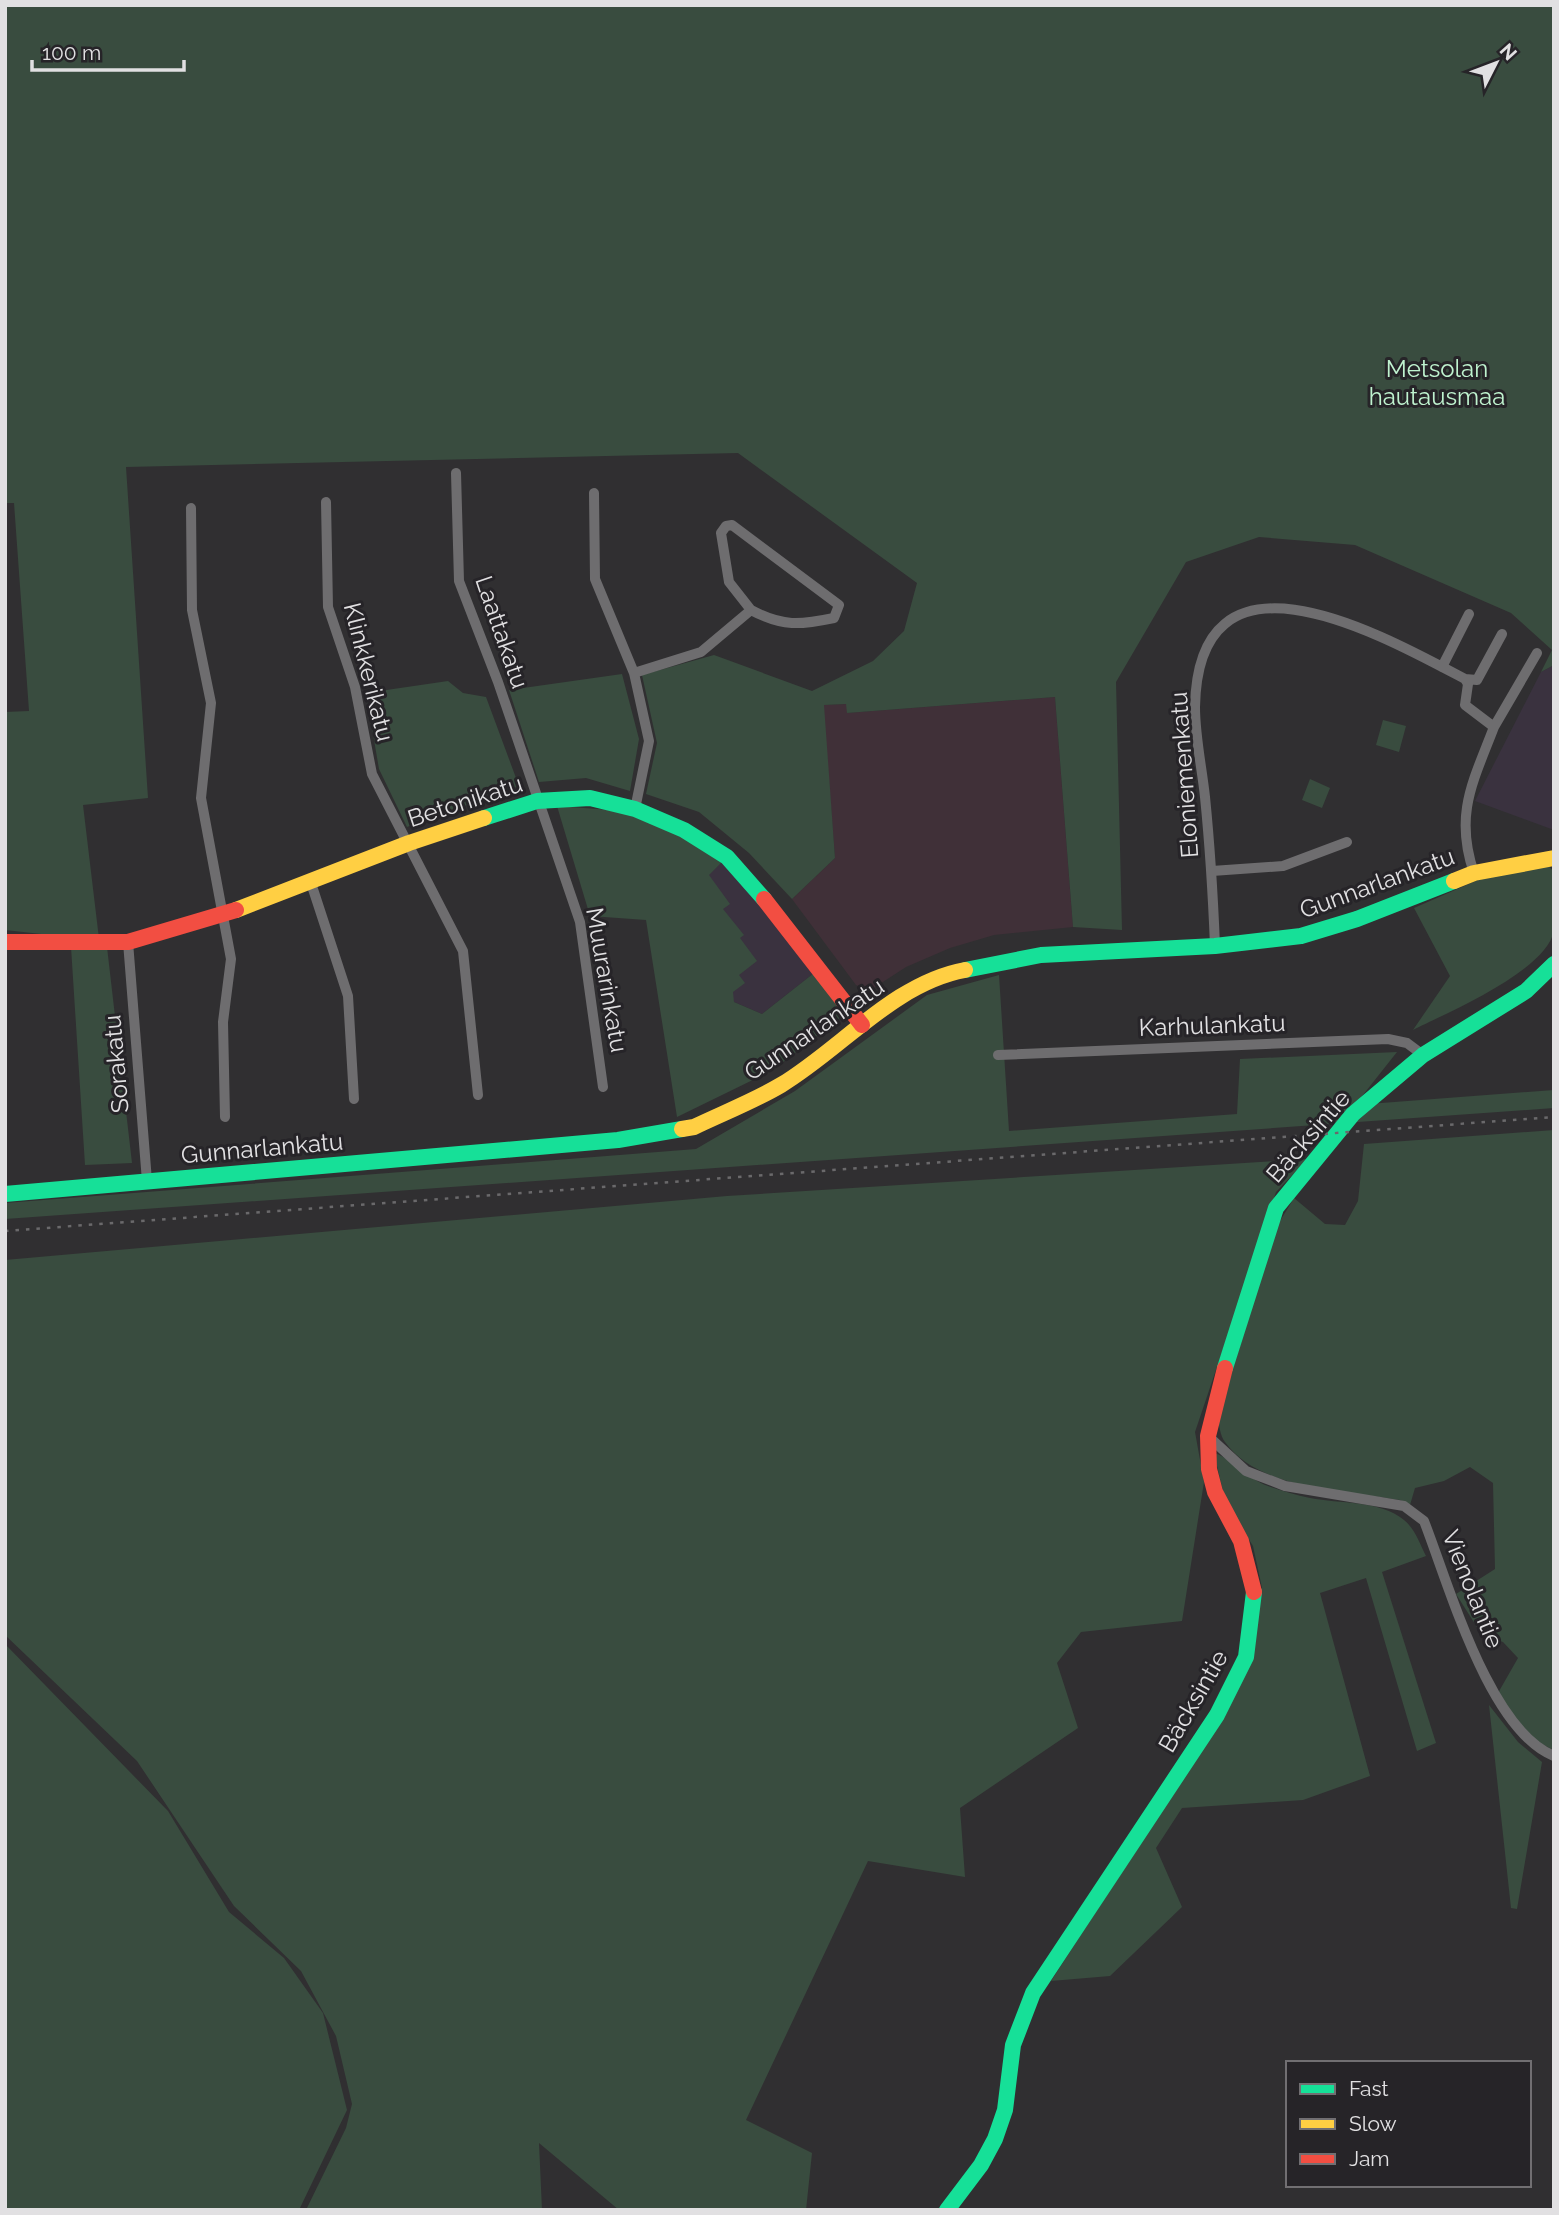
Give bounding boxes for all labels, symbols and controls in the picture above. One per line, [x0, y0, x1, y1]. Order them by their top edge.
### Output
scale bar [32, 28, 184, 72]
north arrow [1461, 28, 1531, 98]
text: N [1496, 39, 1522, 64]
text: 100 m [42, 40, 101, 65]
park label: Metsolan hautausmaa [1369, 354, 1505, 411]
street label: Laattakatu [469, 572, 535, 692]
street label: Klinkkerikatu [338, 600, 400, 744]
street label: Eloniemenkatu [1164, 691, 1204, 859]
street label: Betonikatu [404, 769, 526, 833]
street label: Gunnarlankatu [1296, 842, 1458, 924]
street label: Muurarinkatu [580, 905, 634, 1055]
street label: Gunnarlankatu [739, 972, 889, 1086]
street label: Karhulankatu [1138, 1008, 1286, 1042]
street label: Sorakatu [97, 1014, 135, 1114]
street label: Bäcksintie [1260, 1084, 1356, 1188]
street label: Gunnarlankatu [180, 1126, 344, 1170]
street label: Vienolantie [1436, 1526, 1510, 1652]
street label: Bäcksintie [1152, 1645, 1234, 1757]
legend [1286, 2061, 1531, 2187]
text: Fast [1349, 2076, 1389, 2101]
text: Slow [1349, 2111, 1397, 2136]
text: Jam [1349, 2146, 1390, 2171]

